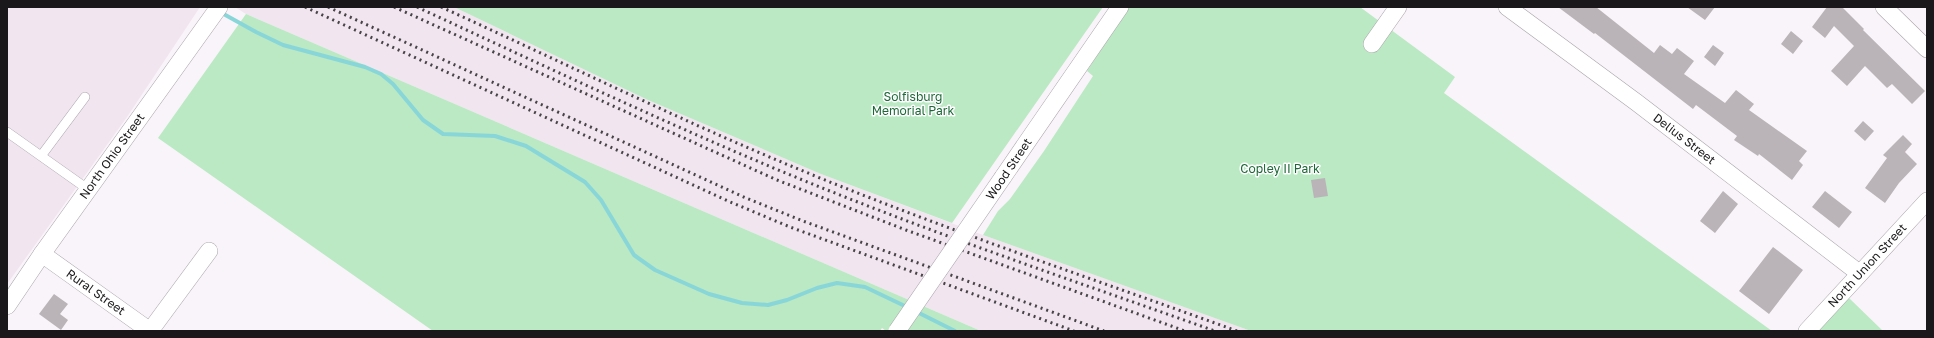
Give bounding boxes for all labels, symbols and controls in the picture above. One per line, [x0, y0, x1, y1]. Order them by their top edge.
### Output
park label: Solfisburg Memorial Park [872, 89, 955, 118]
street label: North Ohio Street [76, 110, 148, 202]
street label: Delius Street [1650, 110, 1719, 167]
street label: Wood Street [982, 135, 1035, 202]
park label: Copley II Park [1240, 161, 1320, 176]
street label: North Union Street [1825, 220, 1910, 310]
street label: Rural Street [64, 266, 129, 318]

